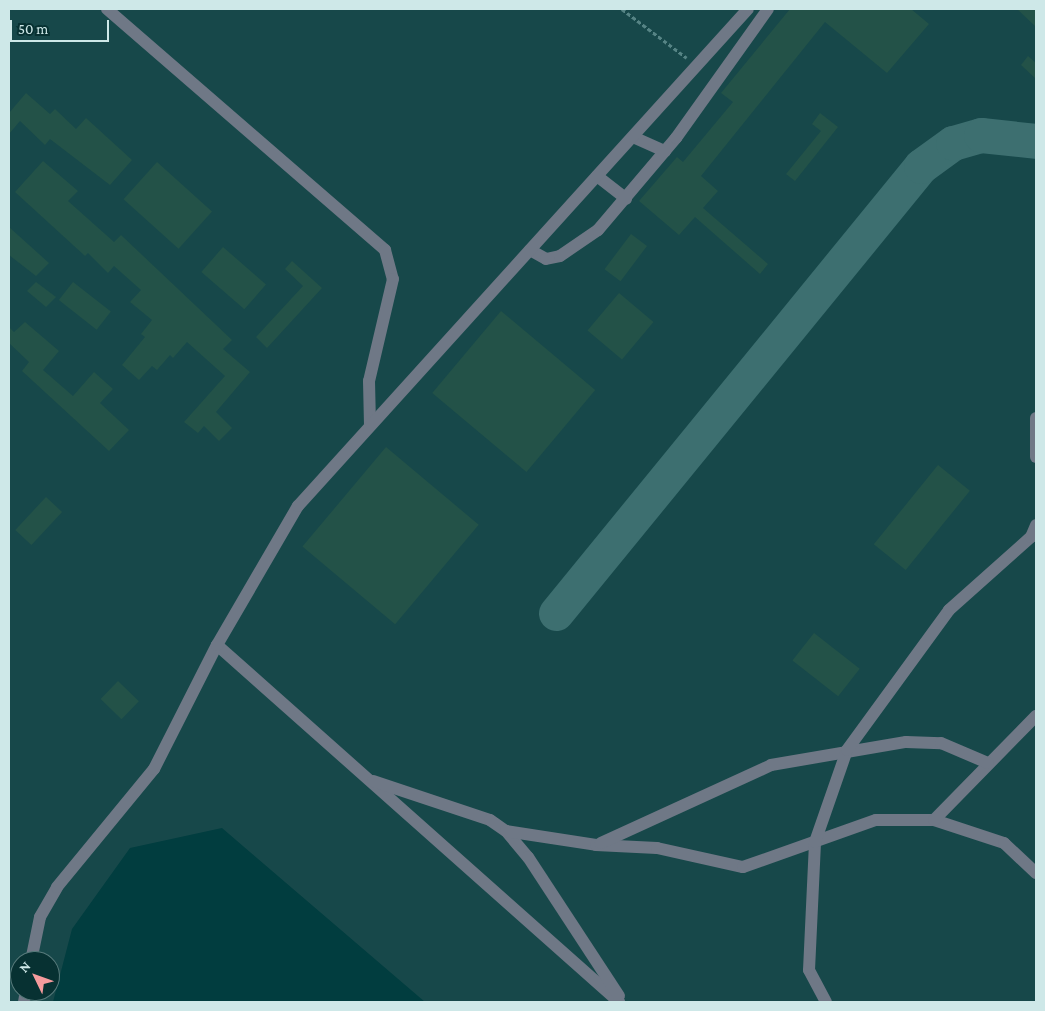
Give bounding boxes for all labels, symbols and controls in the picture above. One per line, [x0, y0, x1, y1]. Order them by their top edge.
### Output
scale bar [12, 10, 111, 42]
text: 50 m [18, 21, 48, 37]
north arrow [10, 951, 60, 1001]
text: N [15, 958, 34, 976]

